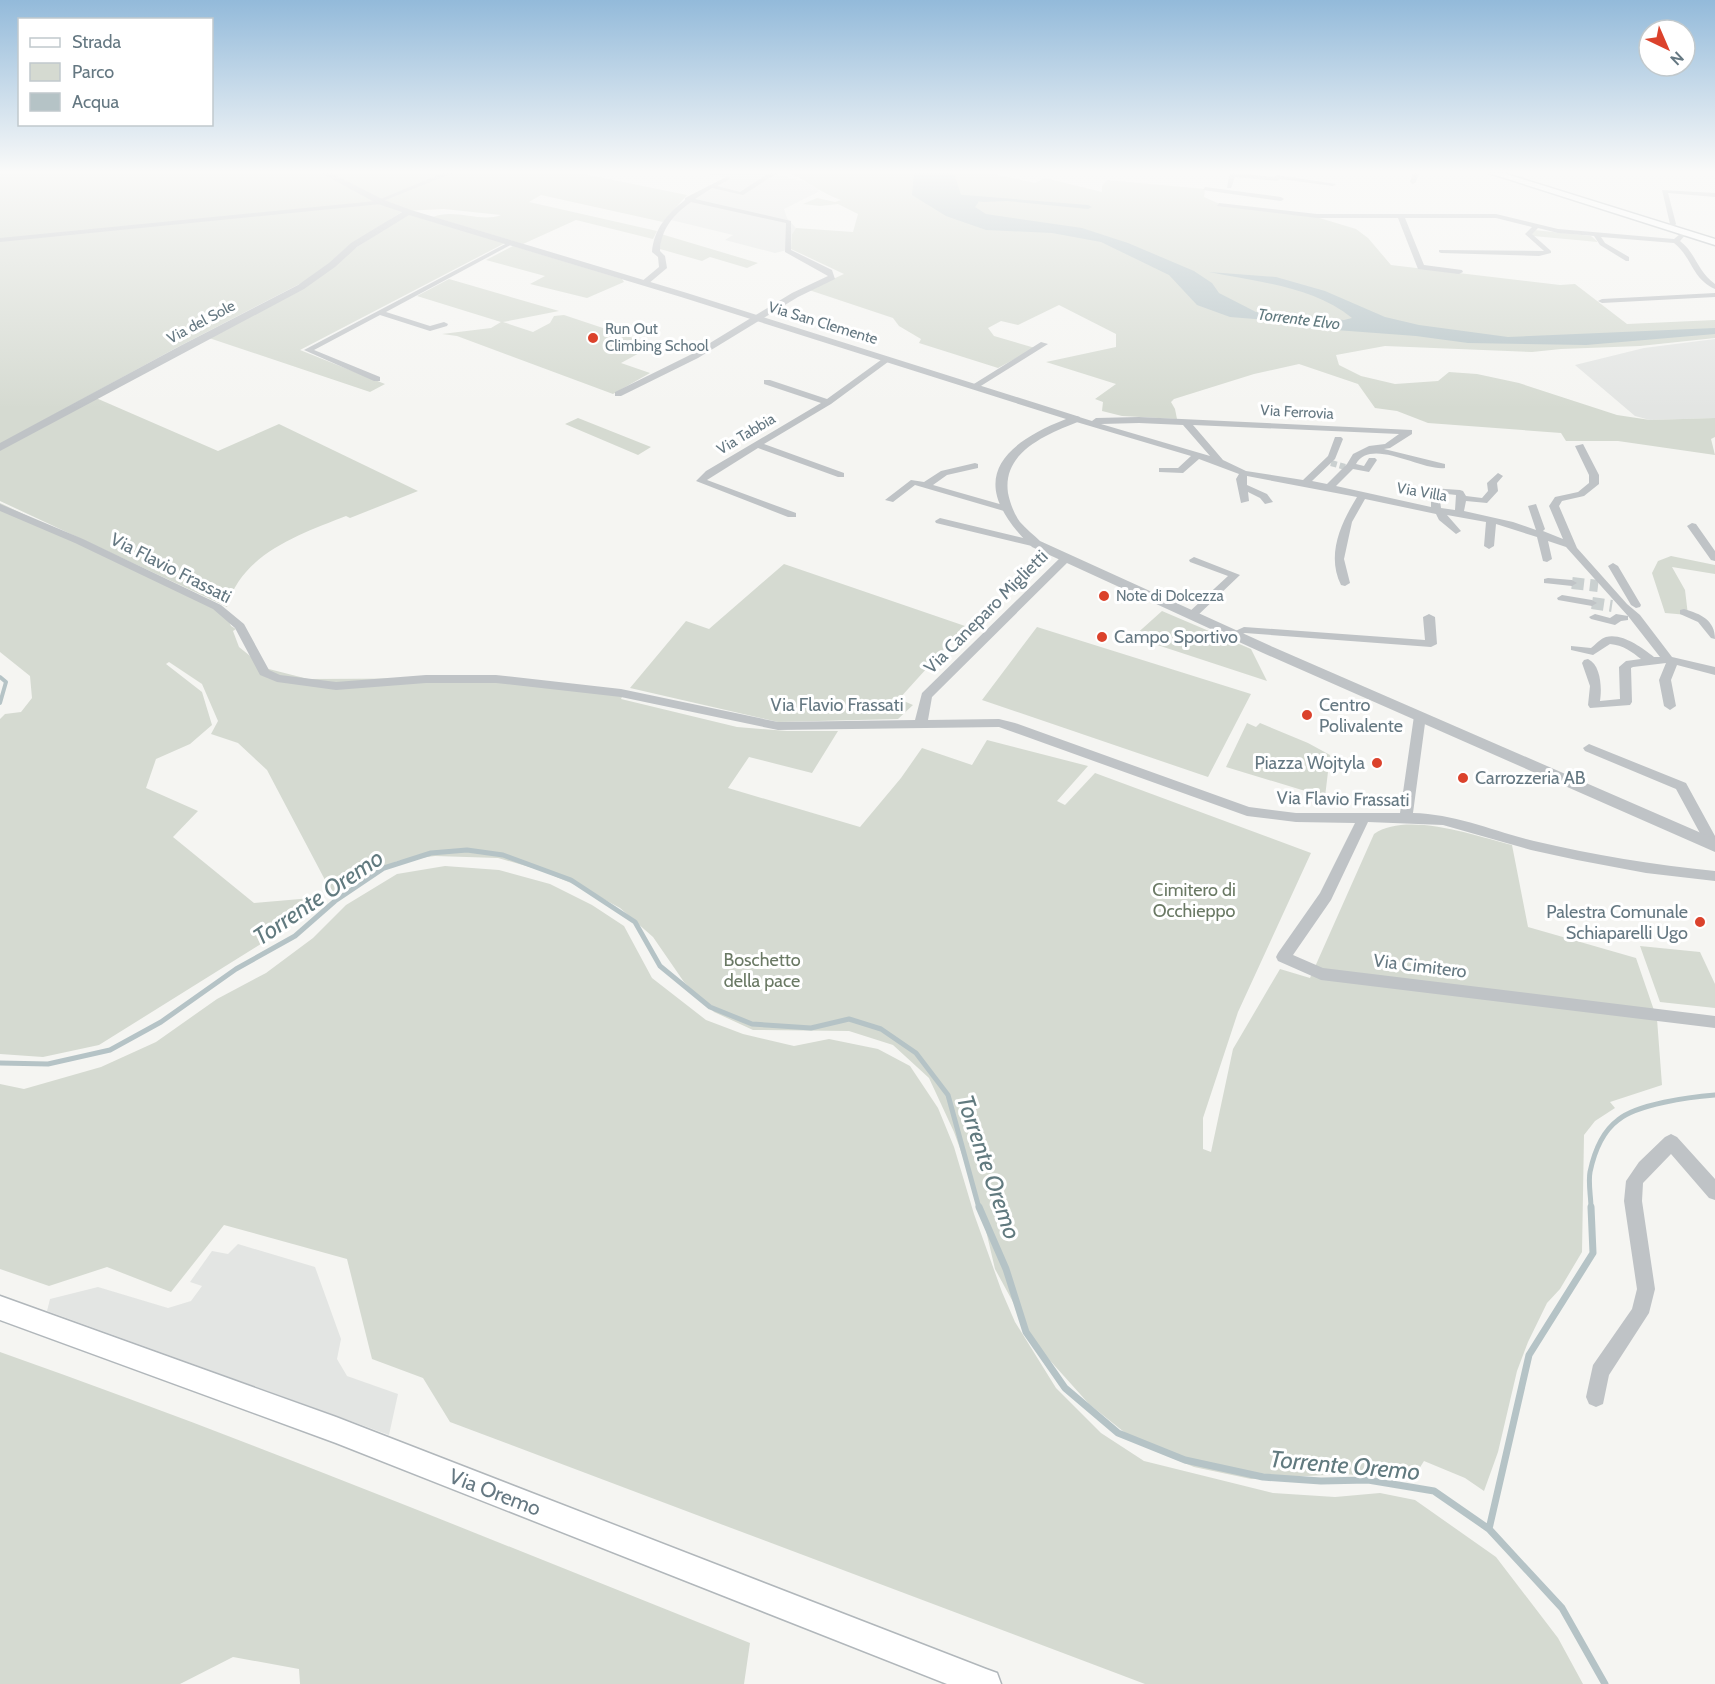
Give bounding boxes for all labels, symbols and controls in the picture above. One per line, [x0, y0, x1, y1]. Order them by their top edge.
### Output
legend [18, 18, 213, 126]
north arrow [1637, 18, 1697, 78]
text: Strada [72, 31, 122, 53]
text: N [1666, 48, 1688, 69]
text: Parco [72, 61, 114, 83]
text: Acqua [72, 91, 119, 113]
street label: Via del Sole [164, 296, 238, 347]
street label: Via San Clemente [766, 298, 880, 348]
water label: Torrente Elvo [1257, 305, 1341, 333]
place label: Run Out Climbing School [605, 320, 709, 355]
marker: Run Out Climbing School [586, 331, 600, 345]
street label: Via Ferrovia [1260, 401, 1335, 423]
street label: Via Tabbia [714, 409, 779, 458]
street label: Via Villa [1395, 479, 1449, 505]
street label: Via Flavio Frassati [107, 528, 235, 608]
street label: Via Caneparo Miglietti [920, 546, 1052, 678]
place label: Note di Dolcezza [1116, 587, 1224, 605]
marker: Note di Dolcezza [1097, 589, 1111, 603]
place label: Campo Sportivo [1114, 626, 1238, 648]
marker: Campo Sportivo [1095, 630, 1109, 644]
street label: Via Flavio Frassati [771, 694, 903, 716]
place label: Centro Polivalente [1319, 694, 1403, 737]
marker: Centro Polivalente [1300, 708, 1314, 722]
place label: Piazza Wojtyla [1255, 752, 1365, 774]
marker: Piazza Wojtyla [1370, 756, 1384, 770]
place label: Carrozzeria AB [1475, 767, 1586, 789]
marker: Carrozzeria AB [1456, 771, 1470, 785]
street label: Via Flavio Frassati [1276, 787, 1410, 811]
water label: Torrente Oremo [247, 843, 389, 951]
park label: Cimitero di Occhieppo [1152, 879, 1236, 922]
place label: Palestra Comunale Schiaparelli Ugo [1546, 901, 1688, 944]
marker: Palestra Comunale Schiaparelli Ugo [1693, 915, 1707, 929]
park label: Boschetto della pace [723, 949, 801, 992]
street label: Via Cimitero [1372, 949, 1468, 983]
water label: Torrente Oremo [951, 1091, 1027, 1243]
water label: Torrente Oremo [1269, 1444, 1421, 1486]
street label: Via Oremo [446, 1463, 544, 1521]

